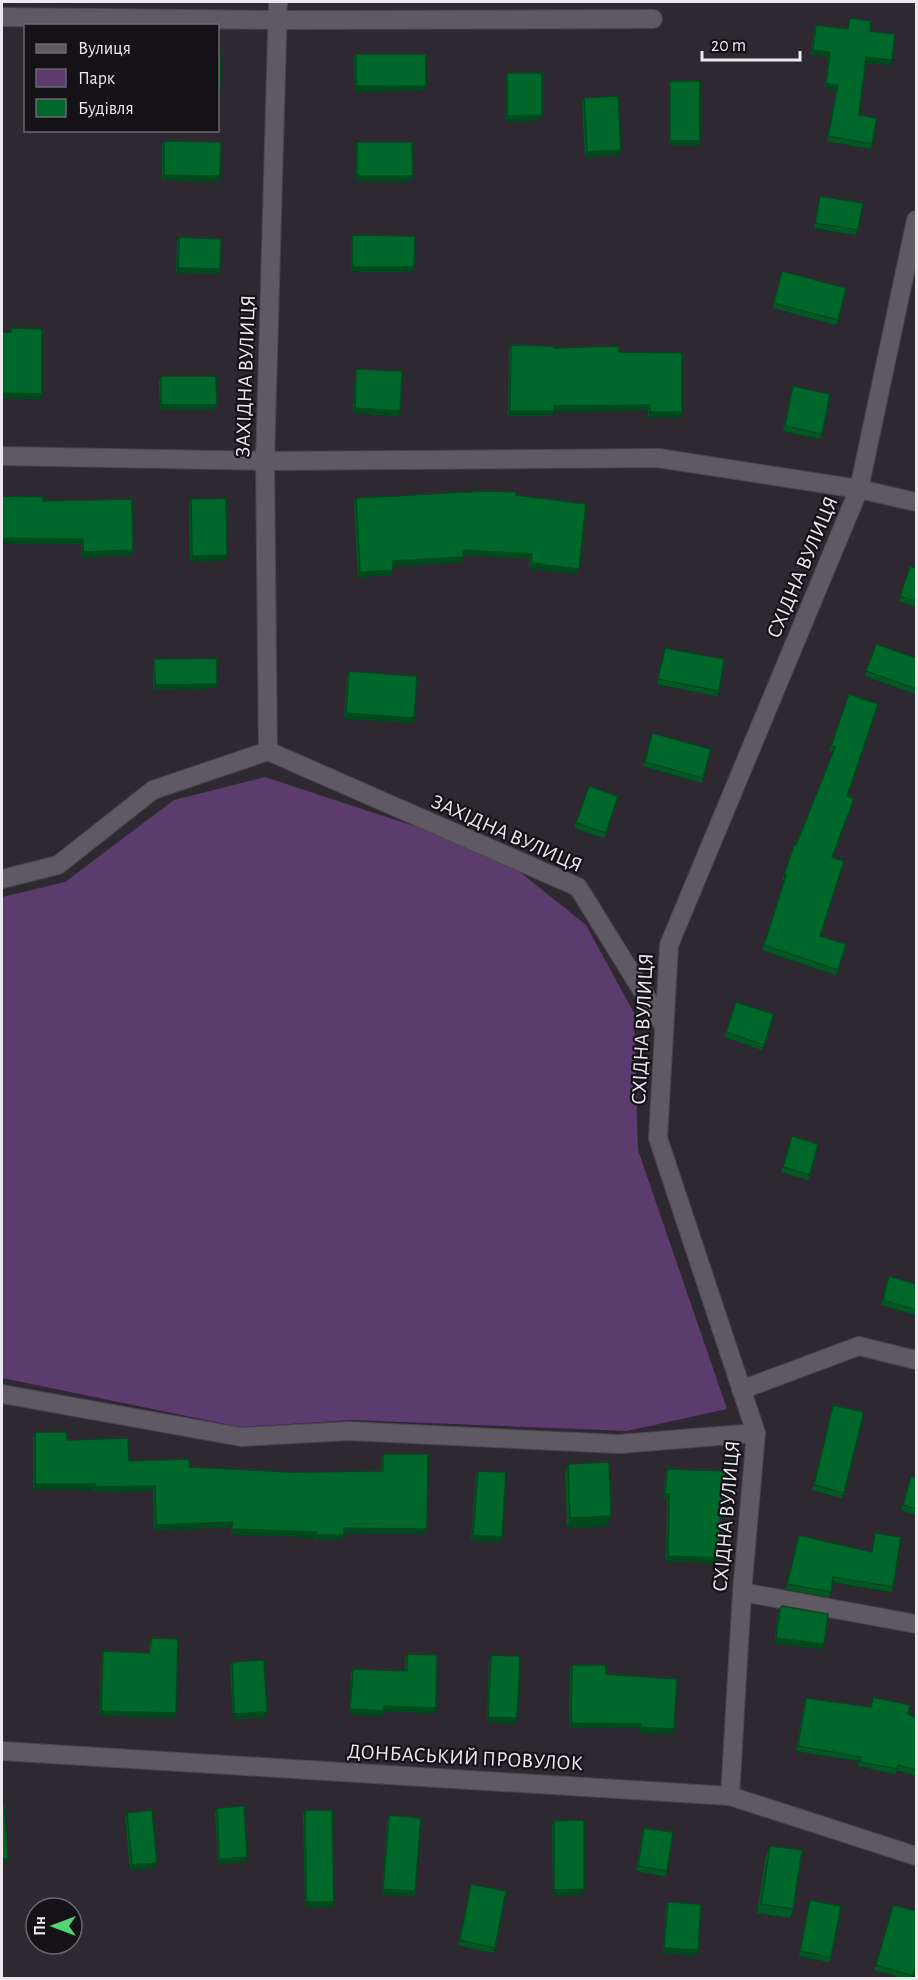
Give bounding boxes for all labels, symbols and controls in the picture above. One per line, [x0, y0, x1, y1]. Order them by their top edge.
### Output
legend [24, 24, 219, 132]
scale bar [702, 24, 800, 62]
text: 20 m [711, 37, 746, 55]
text: Вулиця [78, 40, 131, 58]
text: Парк [78, 70, 116, 88]
text: Будівля [78, 100, 134, 118]
street label: ЗАХІДНА ВУЛИЦЯ [232, 294, 259, 458]
street label: СХІДНА ВУЛИЦЯ [763, 493, 842, 641]
street label: ЗАХІДНА ВУЛИЦЯ [428, 791, 585, 876]
street label: СХІДНА ВУЛИЦЯ [628, 953, 657, 1105]
street label: СХІДНА ВУЛИЦЯ [709, 1440, 744, 1593]
street label: ДОНБАСЬКИЙ ПРОВУЛОК [347, 1740, 583, 1774]
north arrow [24, 1896, 84, 1956]
text: Пн [32, 1916, 48, 1936]

